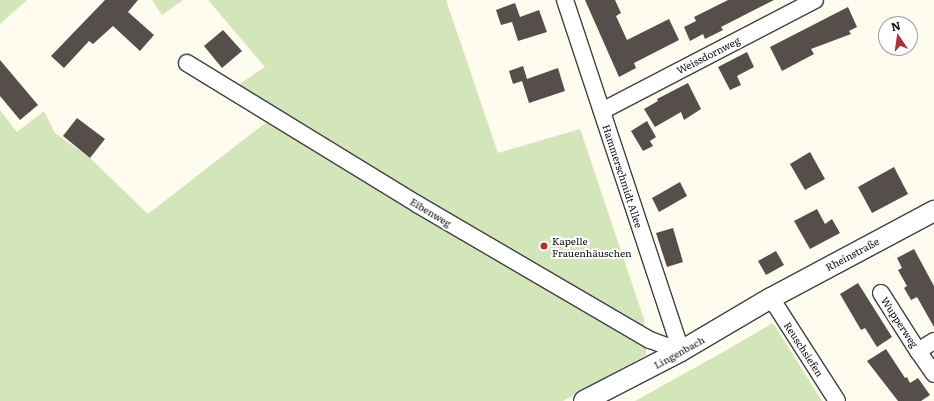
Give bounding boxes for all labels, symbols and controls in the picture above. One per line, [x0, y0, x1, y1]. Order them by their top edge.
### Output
north arrow [878, 16, 918, 56]
text: N [889, 16, 902, 34]
street label: Weissdornweg [674, 34, 742, 76]
street label: Hammerschmidt Allee [601, 123, 645, 229]
street label: Eibenweg [408, 195, 454, 229]
place label: Kapelle Frauenhäuschen [552, 234, 632, 258]
street label: Rheinstraße [823, 235, 881, 273]
marker: Kapelle Frauenhäuschen [539, 241, 549, 251]
street label: Wupperweg [879, 294, 921, 350]
street label: Reuschsiefen [782, 319, 826, 379]
street label: Lingenbach [652, 333, 706, 371]

